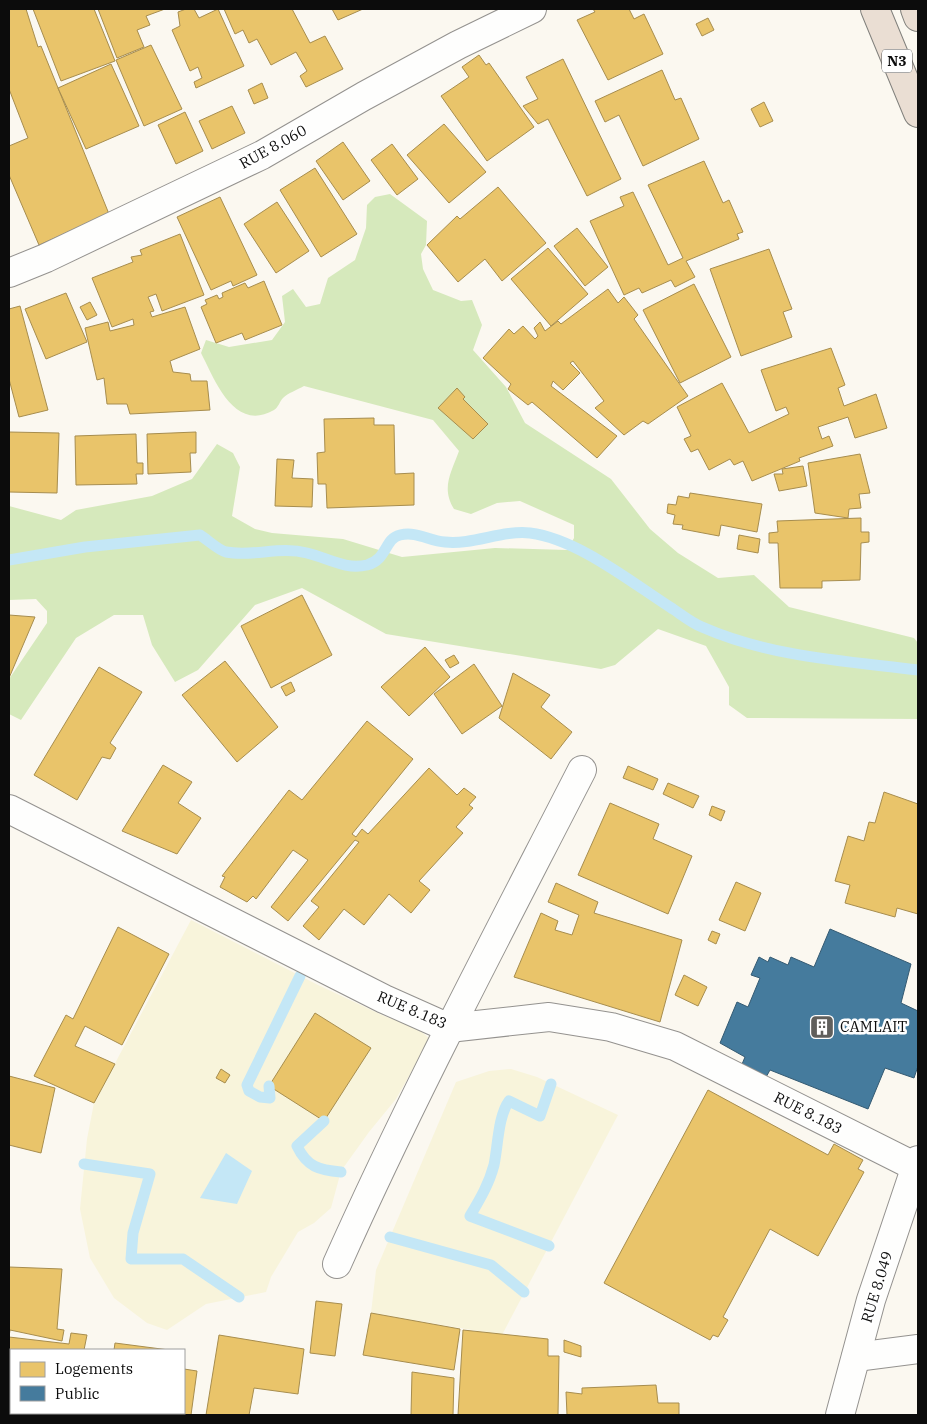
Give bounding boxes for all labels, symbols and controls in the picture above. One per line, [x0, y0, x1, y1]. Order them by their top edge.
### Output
road number: N3 [882, 49, 912, 72]
street label: RUE 8.060 [236, 120, 310, 173]
street label: RUE 8.183 [374, 986, 450, 1033]
building icon: CAMLAIT [809, 1014, 835, 1040]
place label: CAMLAIT [840, 1017, 907, 1036]
street label: RUE 8.183 [771, 1087, 846, 1138]
street label: RUE 8.049 [857, 1249, 896, 1325]
legend [10, 1349, 185, 1414]
text: Logements [55, 1359, 133, 1378]
text: Public [55, 1384, 100, 1403]

